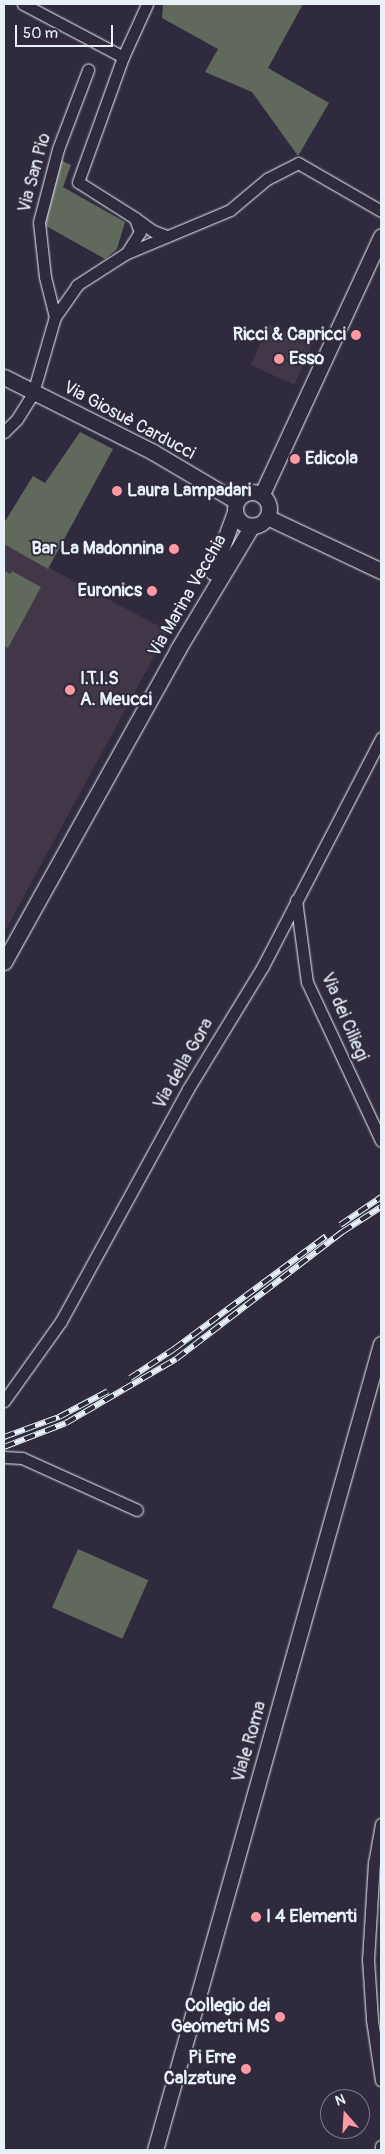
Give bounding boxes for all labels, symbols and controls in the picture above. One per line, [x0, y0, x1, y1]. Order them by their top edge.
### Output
scale bar [18, 15, 115, 47]
text: 50 m [23, 24, 58, 43]
street label: Via San Pio [14, 131, 56, 215]
place label: Ricci & Capricci [233, 324, 346, 346]
marker: Ricci & Capricci [350, 329, 362, 341]
place label: Esso [289, 348, 324, 370]
marker: Esso [273, 353, 285, 365]
street label: Via Giosuè Carducci [59, 377, 199, 465]
place label: Edicola [305, 448, 358, 470]
marker: Edicola [289, 453, 301, 465]
place label: Laura Lampadari [127, 480, 251, 502]
marker: Laura Lampadari [111, 485, 123, 497]
street label: Via Marina Vecchia [144, 531, 232, 661]
place label: Bar La Madonnina [31, 538, 164, 560]
marker: Bar La Madonnina [168, 543, 180, 555]
place label: Euronics [77, 580, 142, 602]
marker: Euronics [146, 585, 158, 597]
place label: I.T.I.S A. Meucci [80, 669, 152, 712]
marker: I.T.I.S A. Meucci [64, 684, 76, 696]
street label: Via dei Ciliegi [316, 969, 372, 1065]
street label: Via della Gora [149, 1015, 219, 1113]
street label: Viale Roma [228, 1699, 272, 1785]
place label: I 4 Elementi [266, 1906, 357, 1928]
marker: I 4 Elementi [250, 1911, 262, 1923]
place label: Collegio dei Geometri MS [171, 1996, 270, 2038]
marker: Collegio dei Geometri MS [274, 2011, 286, 2023]
place label: Pi Erre Calzature [164, 2048, 236, 2090]
marker: Pi Erre Calzature [240, 2063, 252, 2075]
north arrow [320, 2089, 370, 2139]
text: N [333, 2091, 348, 2110]

